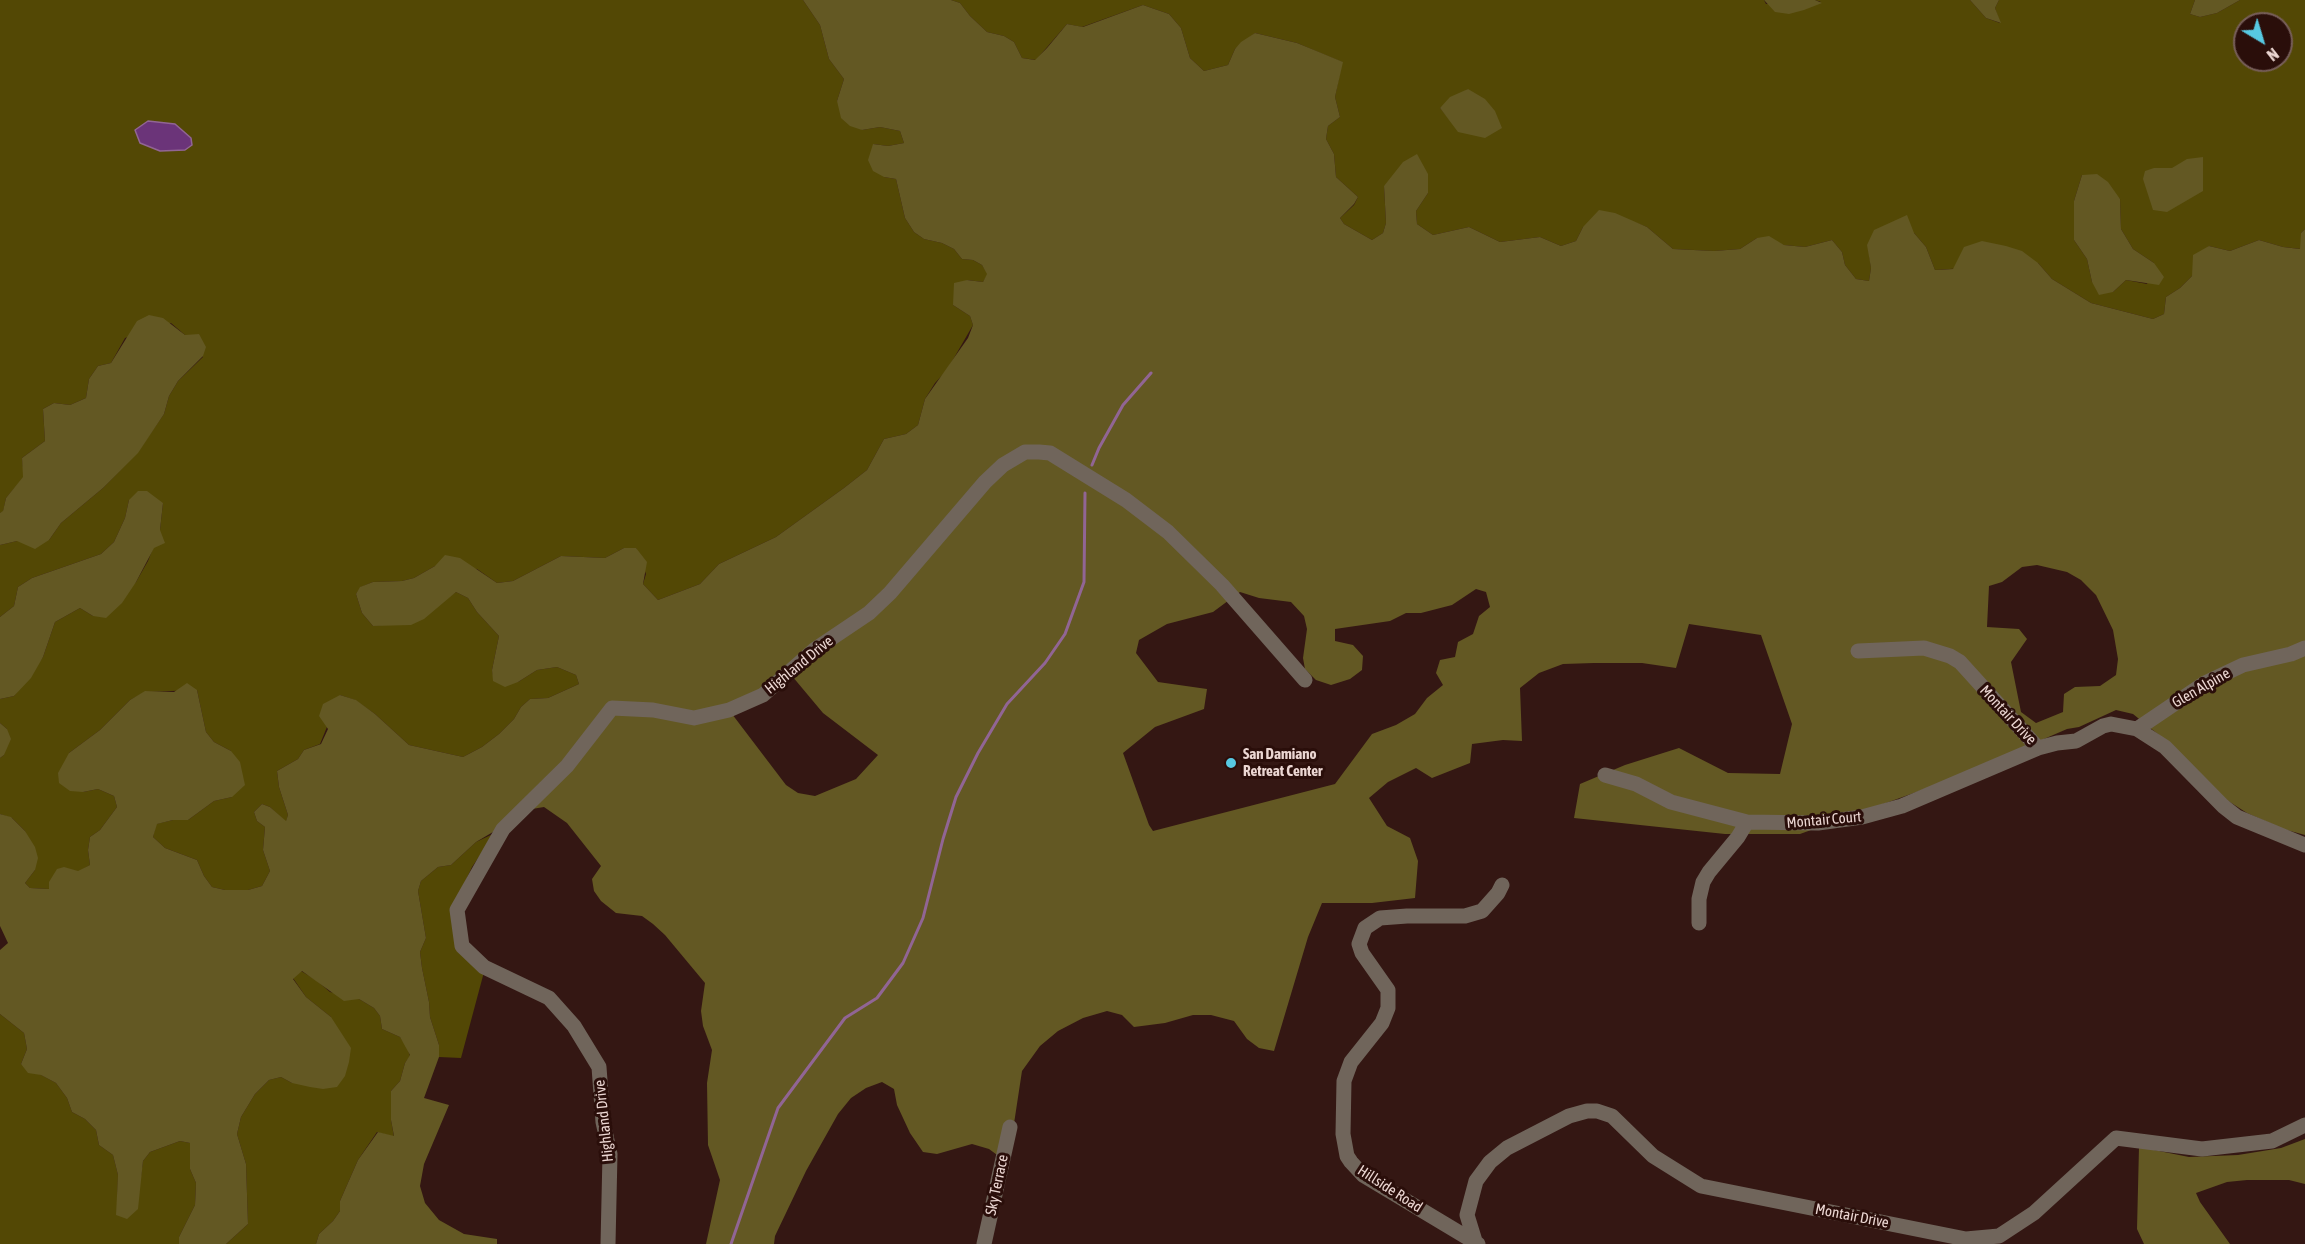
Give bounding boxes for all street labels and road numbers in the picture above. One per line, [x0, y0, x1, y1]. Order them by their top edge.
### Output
street label: Highland Drive [761, 632, 837, 698]
street label: Glen Alpine [2169, 664, 2233, 712]
street label: Montair Drive [1976, 682, 2040, 748]
street label: Montair Court [1786, 808, 1862, 832]
street label: Highland Drive [591, 1079, 617, 1163]
street label: Sky Terrace [982, 1153, 1012, 1217]
street label: Hillside Road [1354, 1161, 1426, 1217]
street label: Montair Drive [1814, 1200, 1890, 1232]

